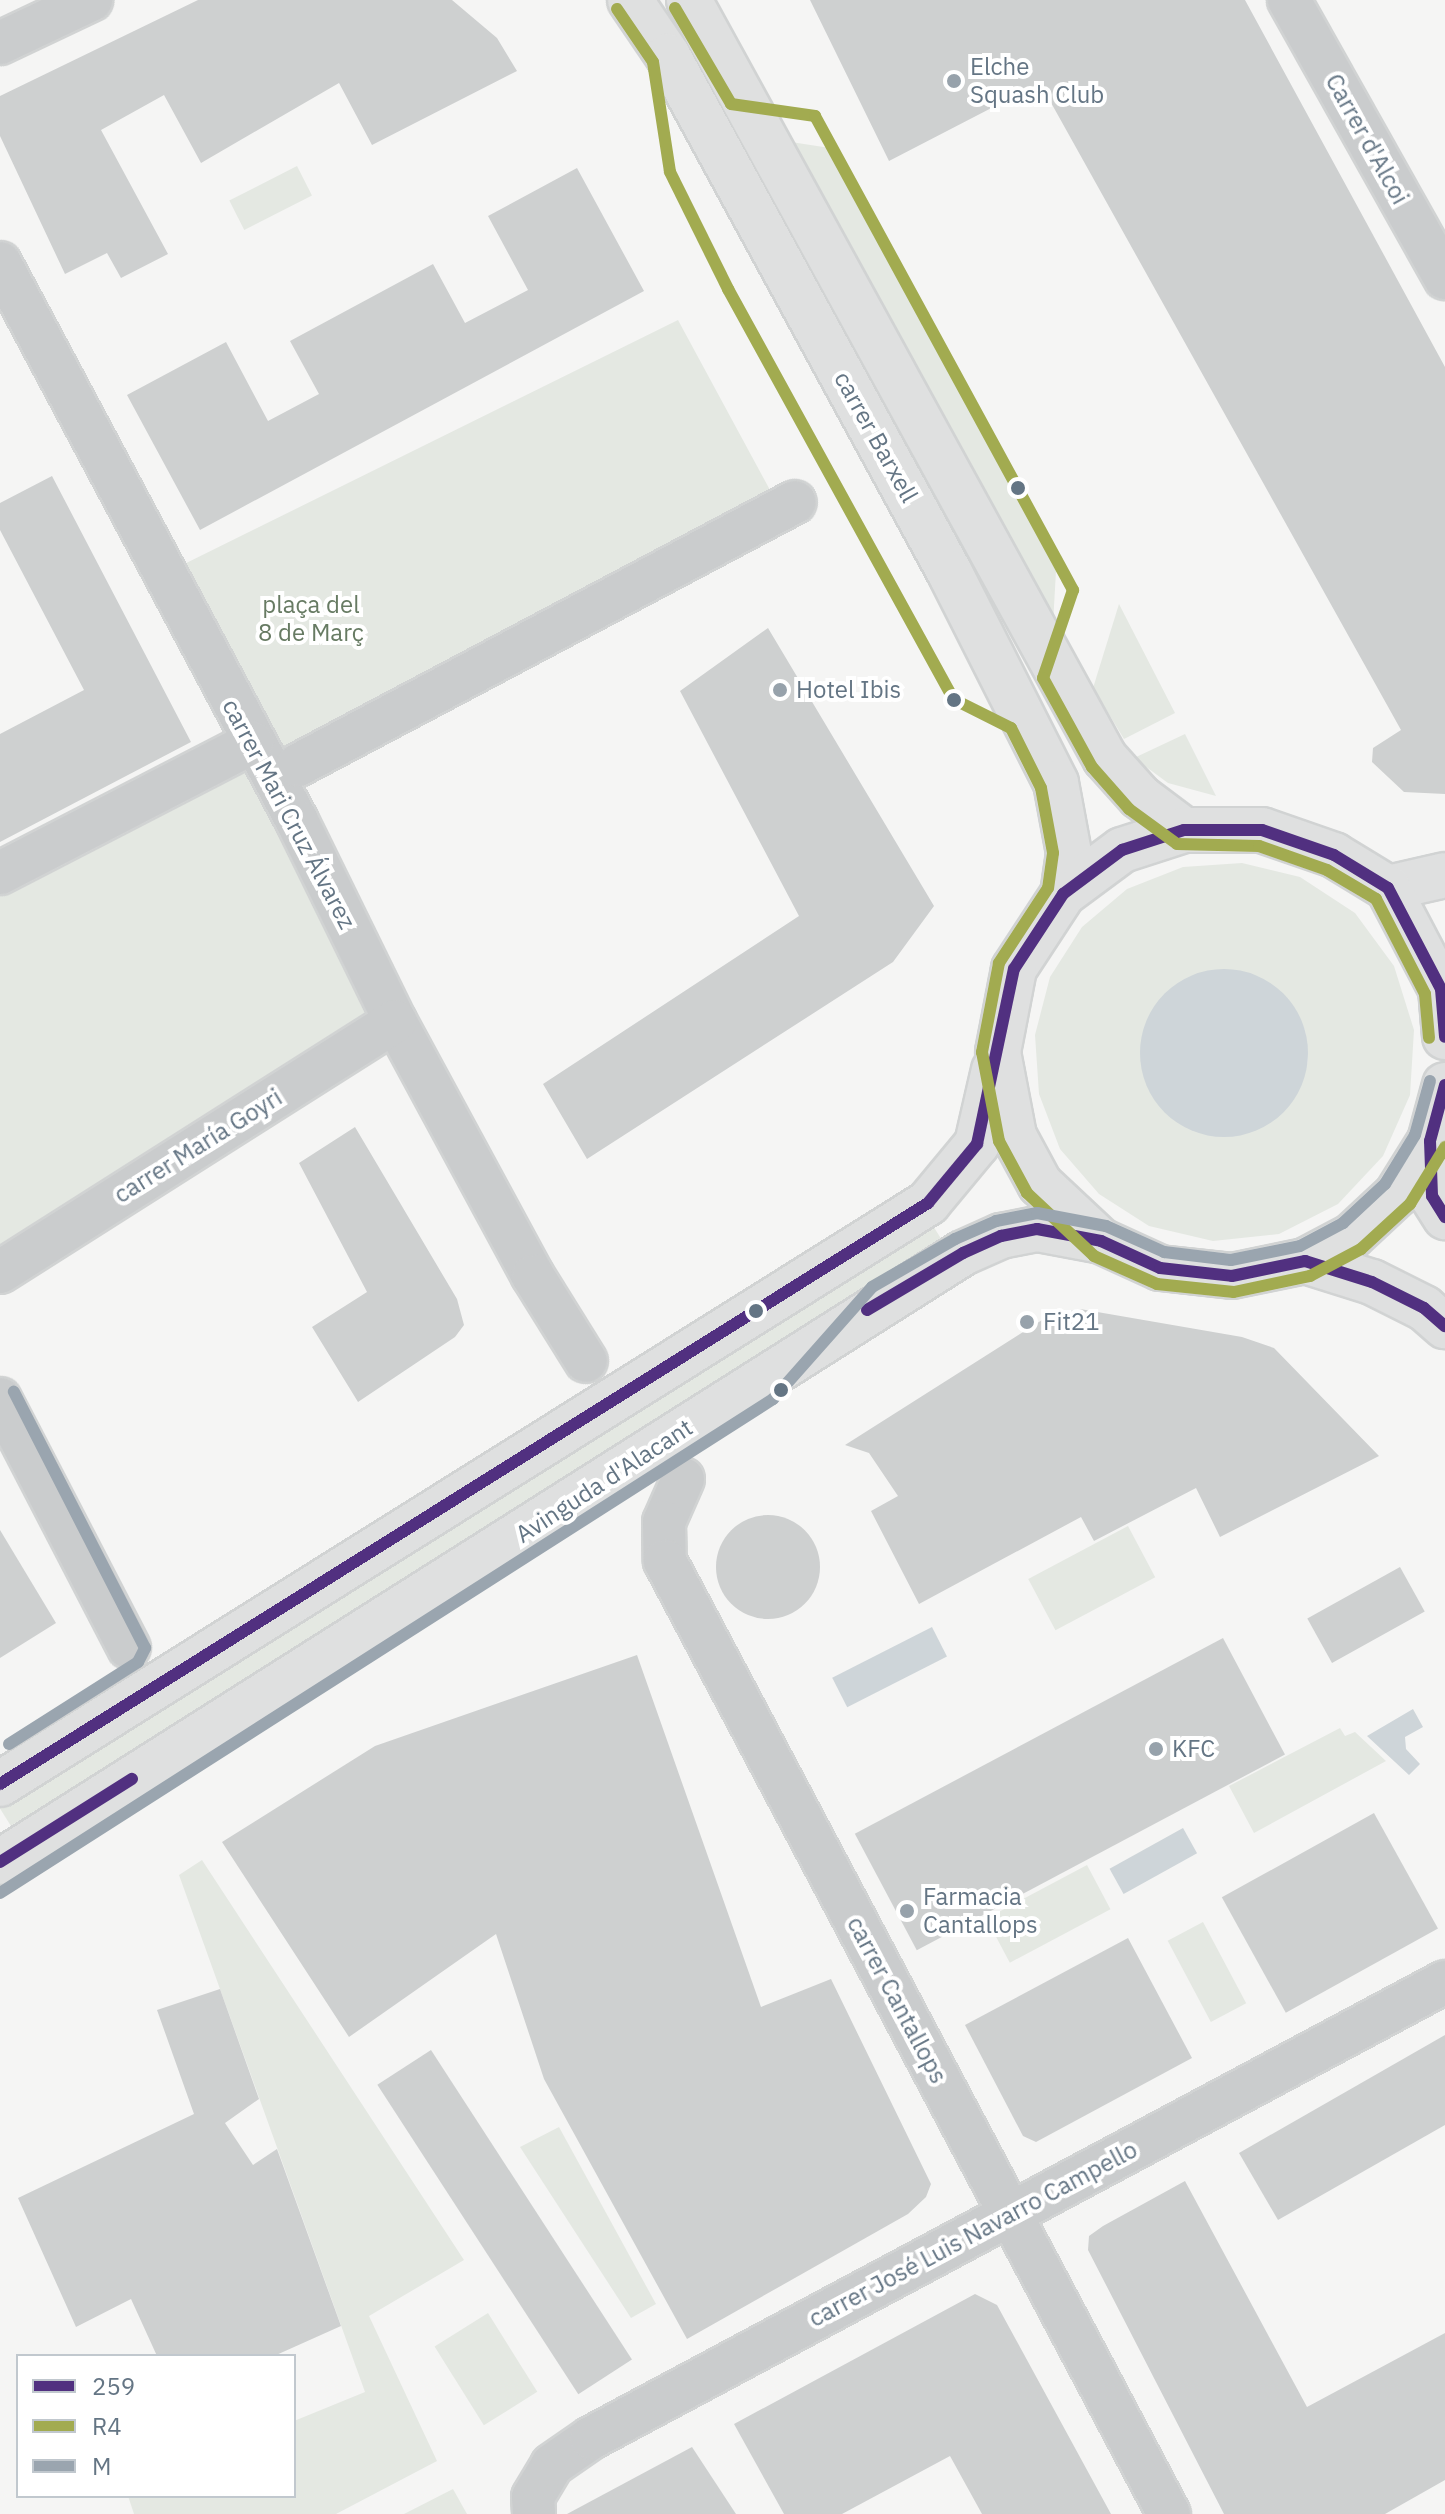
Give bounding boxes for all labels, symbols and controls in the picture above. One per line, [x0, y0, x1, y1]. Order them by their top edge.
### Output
place label: Elche Squash Club [970, 53, 1104, 109]
street label: Carrer d'Alcoi [1319, 69, 1415, 209]
marker: Elche Squash Club [945, 72, 963, 90]
street label: carrer Barxell [828, 366, 924, 508]
unlabelled marker [1010, 480, 1026, 496]
park label: plaça del 8 de Març [258, 591, 364, 647]
place label: Hotel Ibis [796, 676, 901, 704]
marker: Hotel Ibis [771, 681, 789, 699]
unlabelled marker [946, 692, 962, 708]
street label: carrer Mari Cruz Álvarez [216, 694, 362, 934]
street label: carrer María Goyri [109, 1083, 287, 1209]
unlabelled marker [748, 1303, 764, 1319]
place label: Fit21 [1043, 1308, 1100, 1336]
marker: Fit21 [1018, 1313, 1036, 1331]
unlabelled marker [773, 1382, 789, 1398]
street label: Avinguda d'Alacant [510, 1413, 698, 1549]
place label: KFC [1172, 1735, 1215, 1763]
marker: KFC [1147, 1740, 1165, 1758]
place label: Farmacia Cantallops [923, 1883, 1038, 1939]
marker: Farmacia Cantallops [898, 1902, 916, 1920]
street label: carrer Cantallops [841, 1912, 953, 2088]
street label: carrer José Luis Navarro Campello [804, 2135, 1142, 2333]
legend [16, 2354, 296, 2498]
text: 259 [92, 2370, 135, 2402]
text: R4 [92, 2410, 122, 2442]
text: M [92, 2450, 112, 2482]

